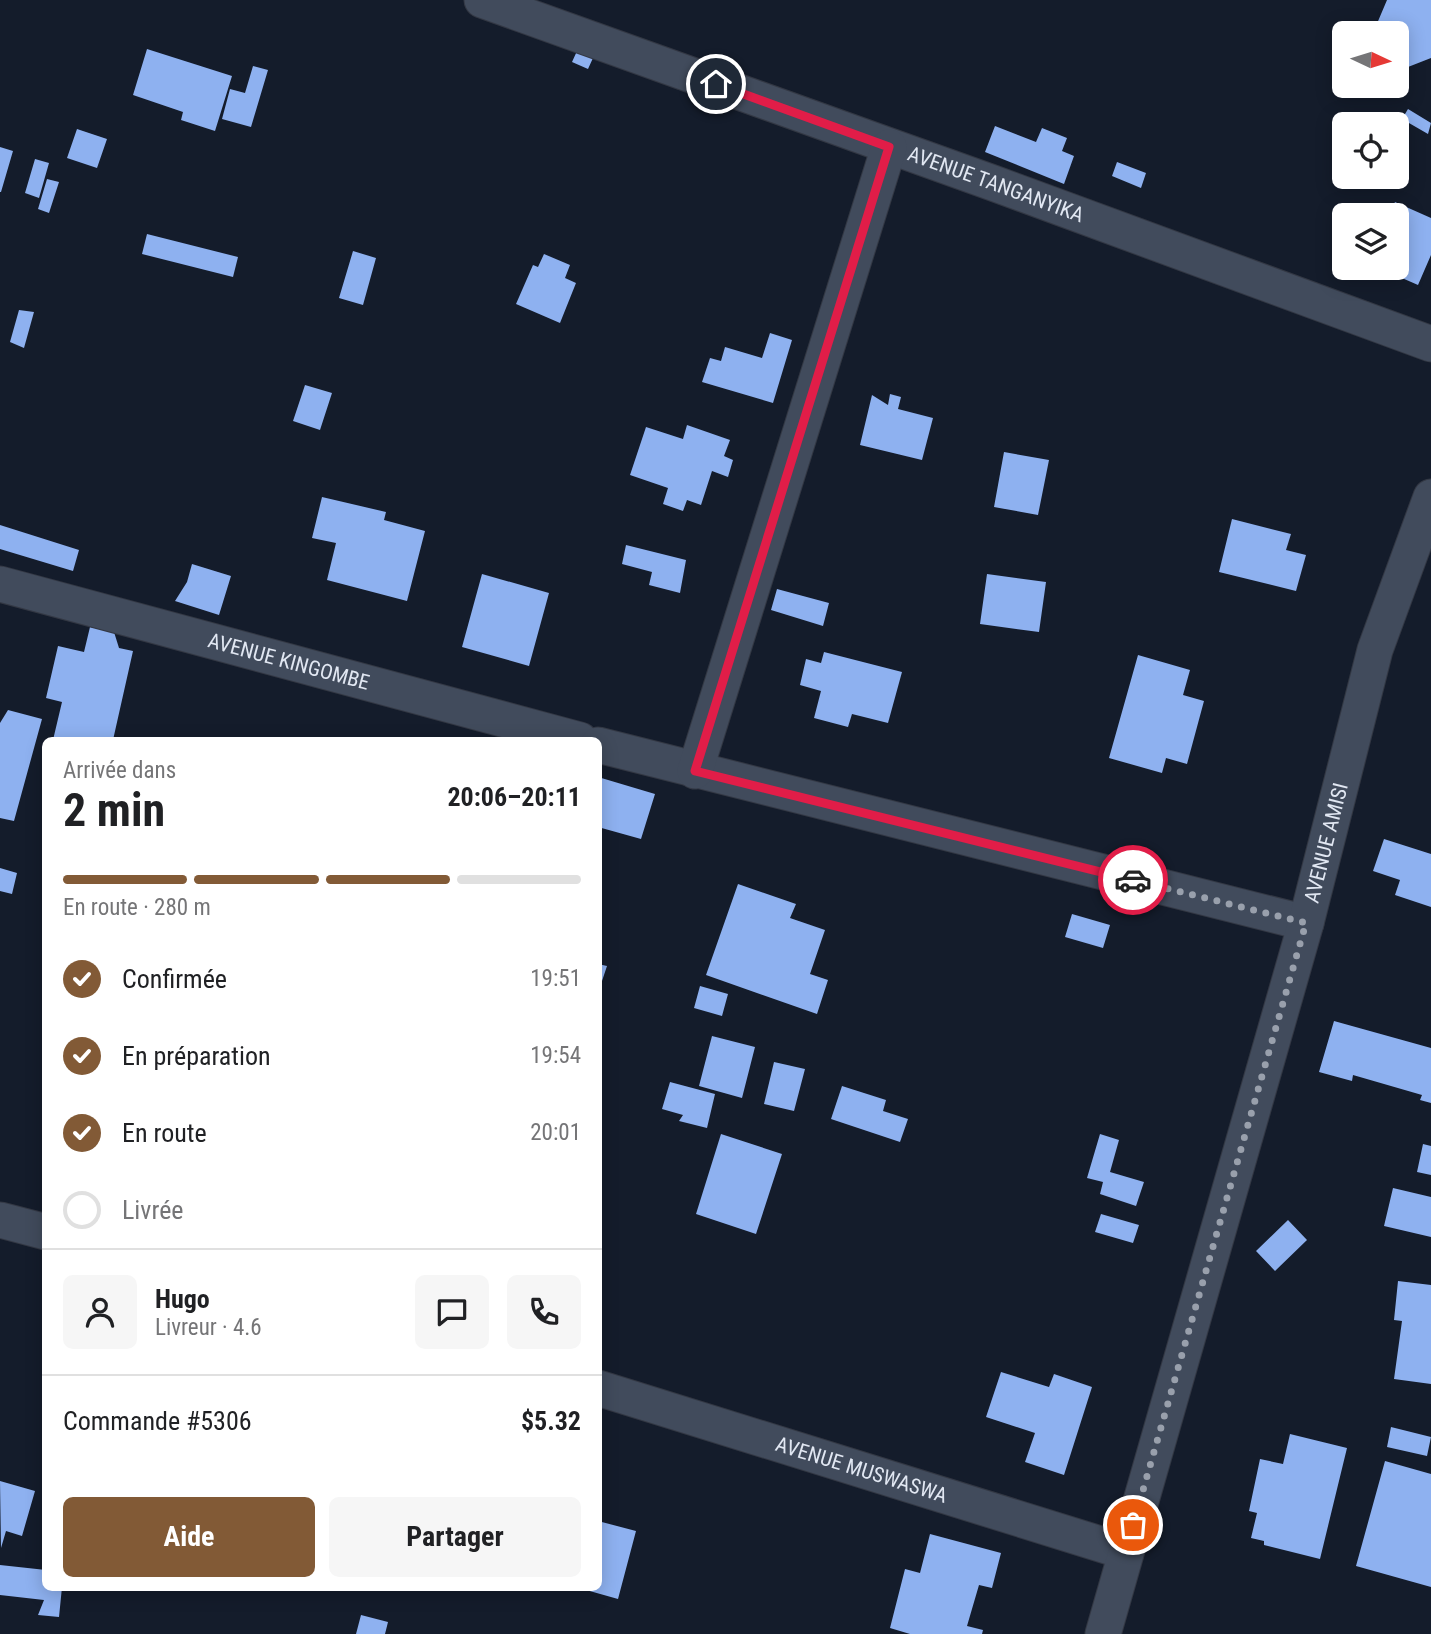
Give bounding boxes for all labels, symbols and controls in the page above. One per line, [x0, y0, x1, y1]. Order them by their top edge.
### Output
north arrow [1332, 21, 1409, 98]
map controls [1332, 21, 1409, 280]
pin [686, 54, 746, 114]
icon: home [697, 65, 735, 103]
button: locate [1332, 112, 1409, 189]
street label: AVENUE TANGANYIKA [905, 142, 1087, 227]
button: layers [1332, 203, 1409, 280]
street label: AVENUE KINGOMBE [205, 628, 372, 695]
text: Arrivée dans [63, 757, 176, 784]
street label: AVENUE AMISI [1300, 780, 1353, 905]
text: 20:06–20:11 [447, 782, 581, 812]
text: 2 min [63, 783, 165, 837]
courier [1098, 845, 1168, 915]
icon: car [1114, 861, 1152, 899]
text: En route · 280 m [63, 894, 211, 921]
icon: check [63, 960, 101, 998]
text: Confirmée [122, 964, 227, 994]
text: 19:51 [530, 965, 581, 992]
icon: check [63, 1037, 101, 1075]
text: En préparation [122, 1041, 271, 1071]
text: 19:54 [530, 1042, 581, 1069]
icon: check [63, 1114, 101, 1152]
text: En route [122, 1118, 207, 1148]
text: 20:01 [530, 1119, 581, 1146]
text: Livrée [122, 1195, 184, 1225]
button: person [63, 1275, 137, 1349]
button: chat [415, 1275, 489, 1349]
button: phone [507, 1275, 581, 1349]
text: Hugo [155, 1284, 210, 1314]
text: Livreur · 4.6 [155, 1314, 262, 1341]
text: Commande #5306 [63, 1406, 252, 1436]
text: $5.32 [521, 1406, 581, 1436]
street label: AVENUE MUSWASWA [773, 1432, 950, 1508]
pin [1103, 1495, 1163, 1555]
button: Aide [63, 1497, 315, 1577]
button: Partager [329, 1497, 581, 1577]
icon: bag [1114, 1506, 1152, 1544]

